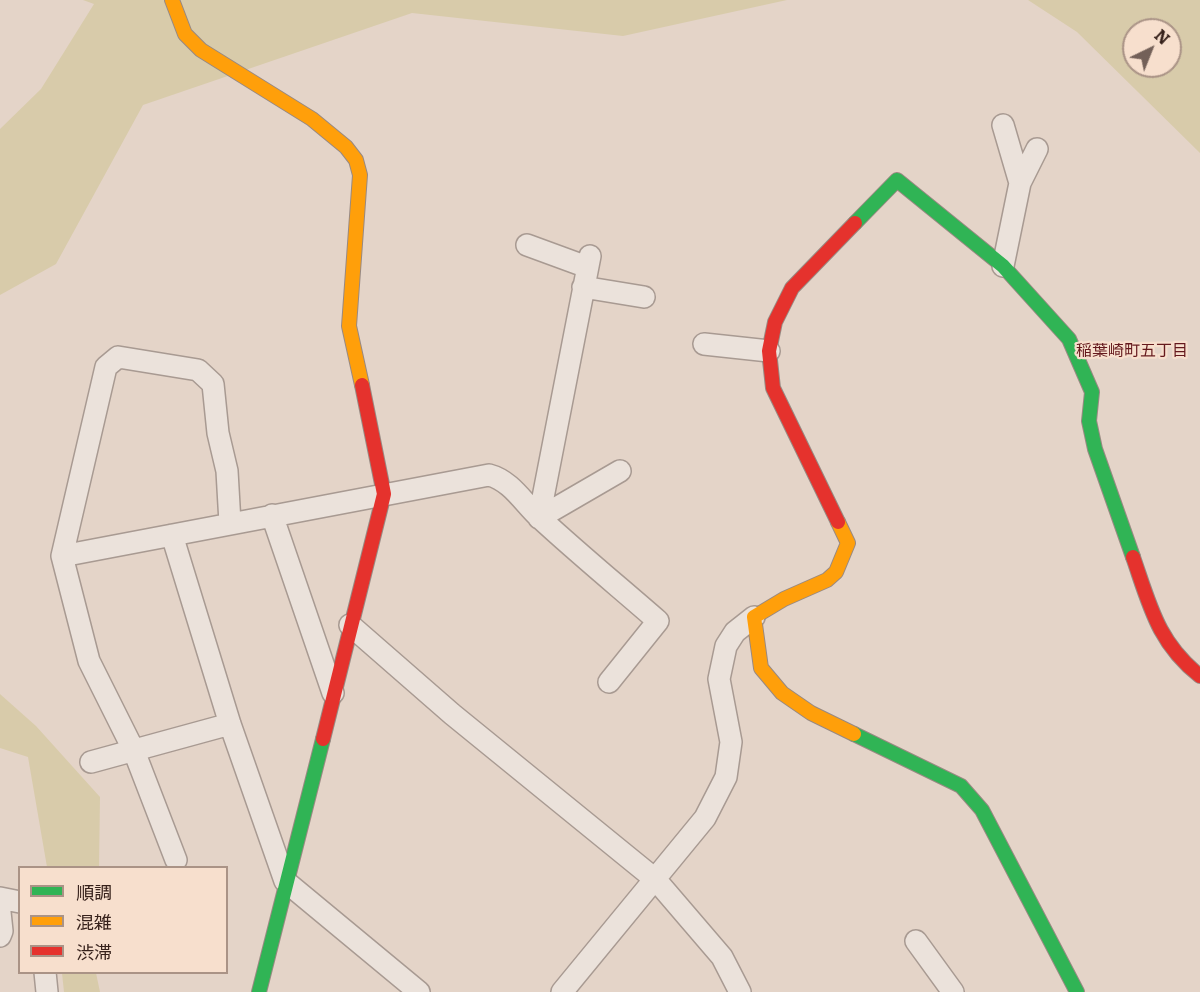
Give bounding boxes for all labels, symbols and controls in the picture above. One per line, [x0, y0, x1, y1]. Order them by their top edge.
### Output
north arrow [1122, 18, 1182, 78]
text: N [1150, 23, 1176, 50]
district label: 稲葉崎町五丁目 [1076, 341, 1188, 361]
legend [18, 866, 228, 974]
text: 順調 [76, 878, 112, 905]
text: 混雑 [76, 908, 112, 935]
text: 渋滞 [76, 938, 112, 965]

